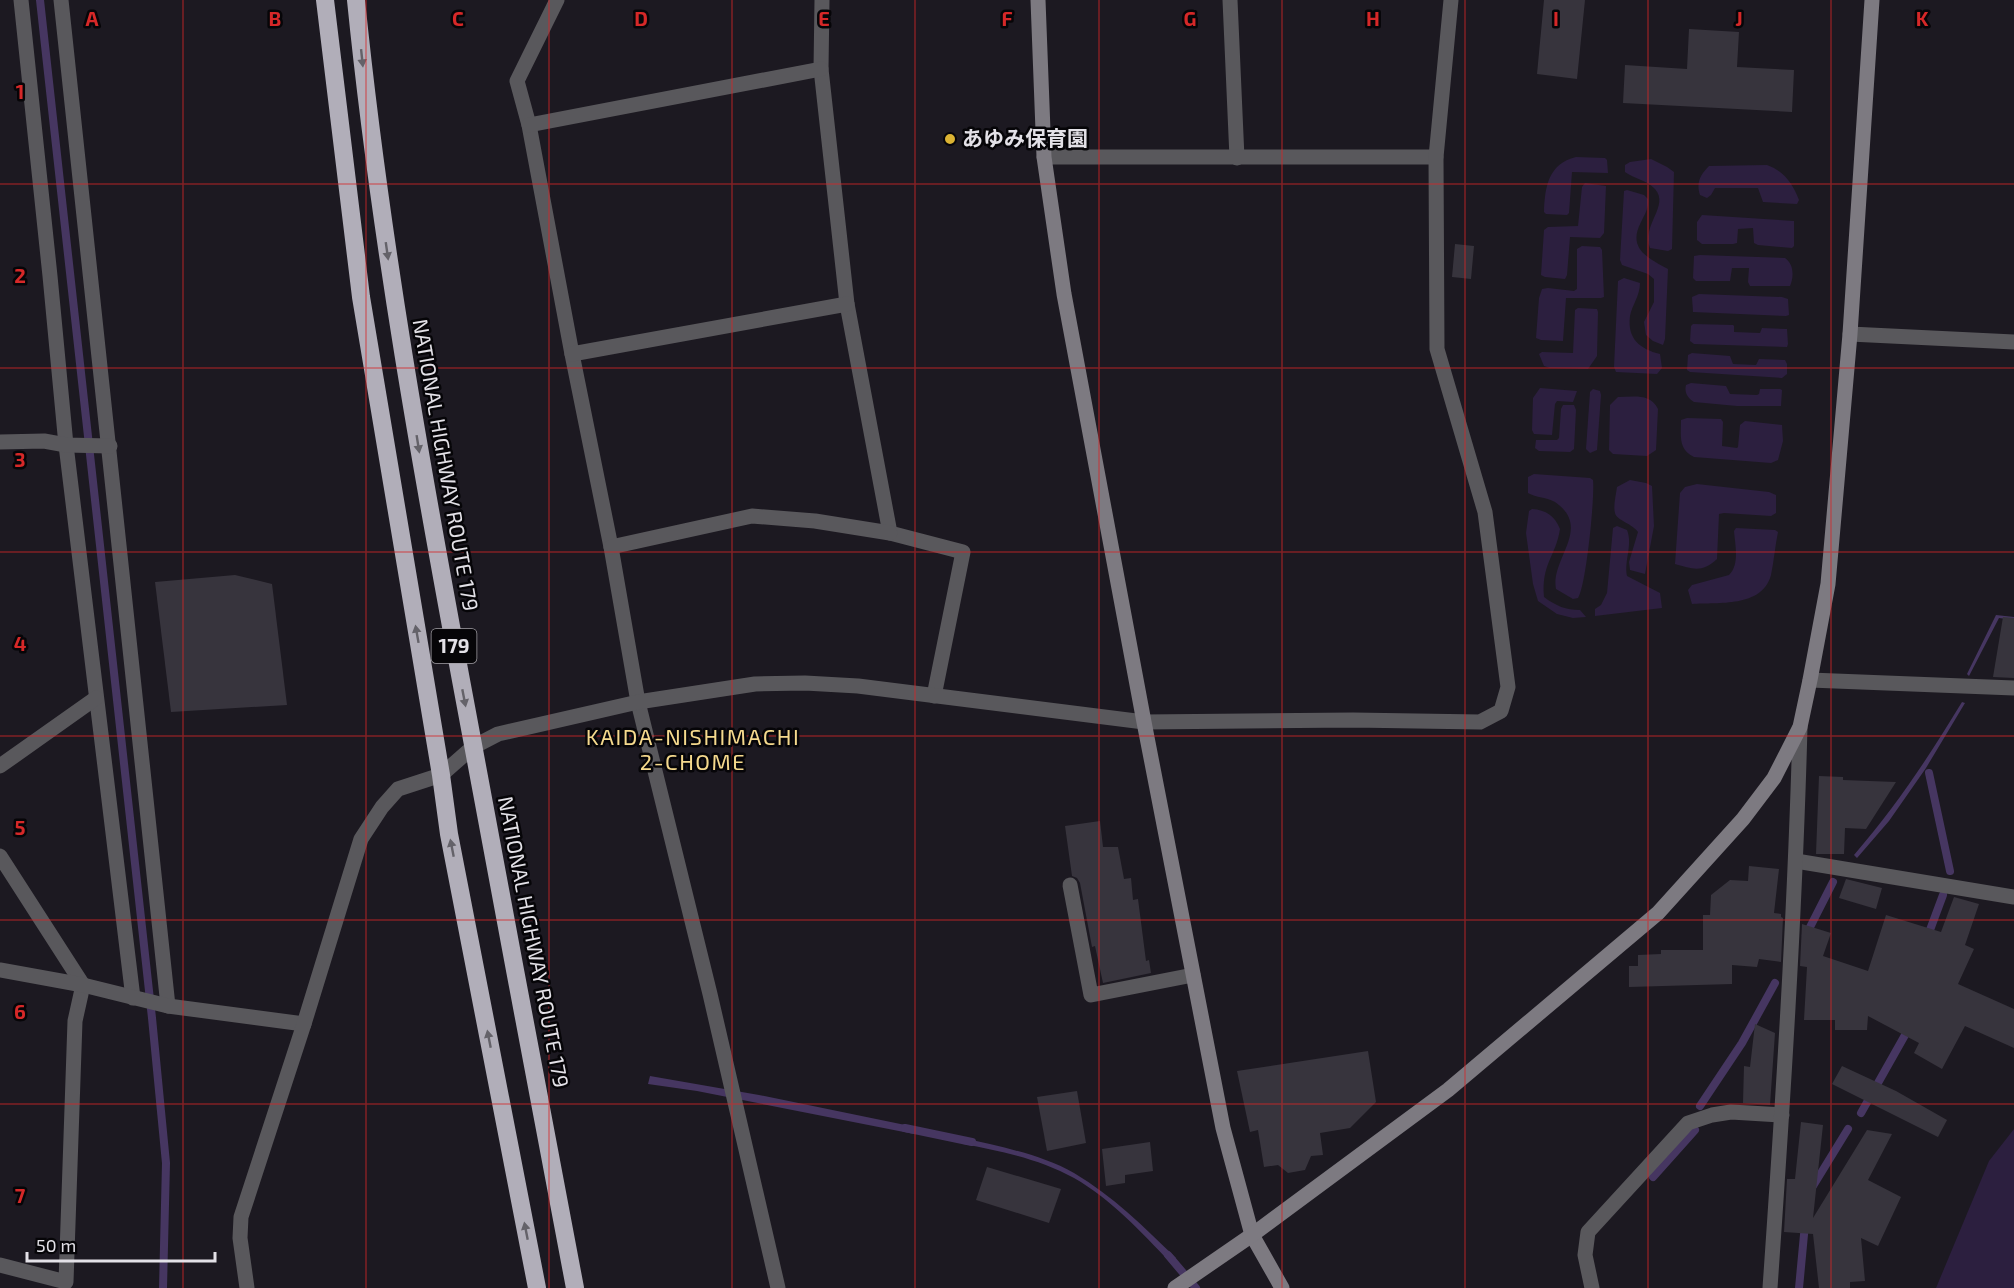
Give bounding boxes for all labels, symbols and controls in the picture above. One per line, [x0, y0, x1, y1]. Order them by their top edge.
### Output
text: A [85, 6, 99, 30]
text: B [269, 6, 281, 30]
text: C [452, 6, 464, 30]
text: D [634, 6, 648, 30]
text: E [818, 6, 830, 30]
text: F [1001, 6, 1013, 30]
text: G [1184, 6, 1196, 30]
text: H [1366, 6, 1380, 30]
text: I [1553, 6, 1559, 30]
text: J [1735, 6, 1743, 30]
text: K [1916, 6, 1929, 30]
one-way arrow [357, 49, 366, 68]
text: 1 [16, 79, 24, 103]
place label: あゆみ保育園 [962, 125, 1088, 150]
marker: あゆみ保育園 [943, 132, 957, 146]
one-way arrow [383, 242, 392, 261]
text: 2 [14, 263, 26, 287]
street label: NATIONAL HIGHWAY ROUTE 179 [408, 317, 485, 613]
one-way arrow [413, 435, 422, 454]
text: 3 [14, 447, 26, 471]
one-way arrow [412, 625, 421, 644]
road number: 179 [432, 629, 476, 663]
text: 4 [14, 631, 27, 655]
one-way arrow [460, 689, 469, 708]
district label: KAIDA-NISHIMACHI 2-CHOME [586, 723, 800, 774]
street label: NATIONAL HIGHWAY ROUTE 179 [494, 794, 575, 1089]
text: 5 [14, 815, 26, 839]
one-way arrow [447, 838, 456, 857]
text: 6 [14, 999, 26, 1023]
one-way arrow [484, 1029, 493, 1048]
text: 7 [15, 1183, 26, 1207]
one-way arrow [521, 1221, 530, 1240]
scale bar [27, 1225, 214, 1263]
text: 50 m [36, 1234, 76, 1256]

